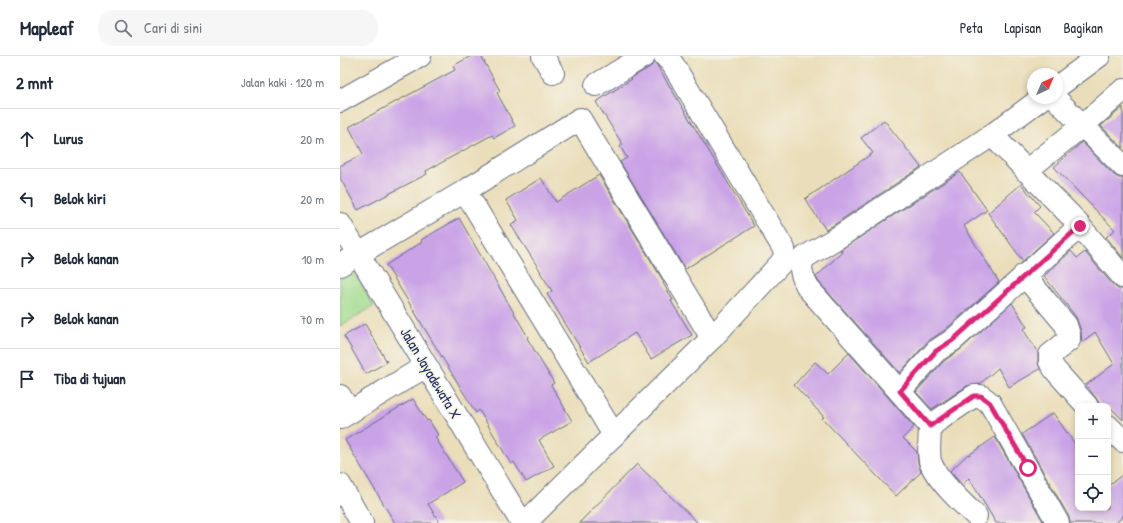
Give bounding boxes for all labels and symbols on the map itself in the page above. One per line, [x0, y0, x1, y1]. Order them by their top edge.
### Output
north arrow [1027, 68, 1063, 104]
route end [1071, 217, 1089, 235]
street label: Jalan Jayadewata X [395, 323, 467, 423]
route start [1019, 459, 1037, 477]

